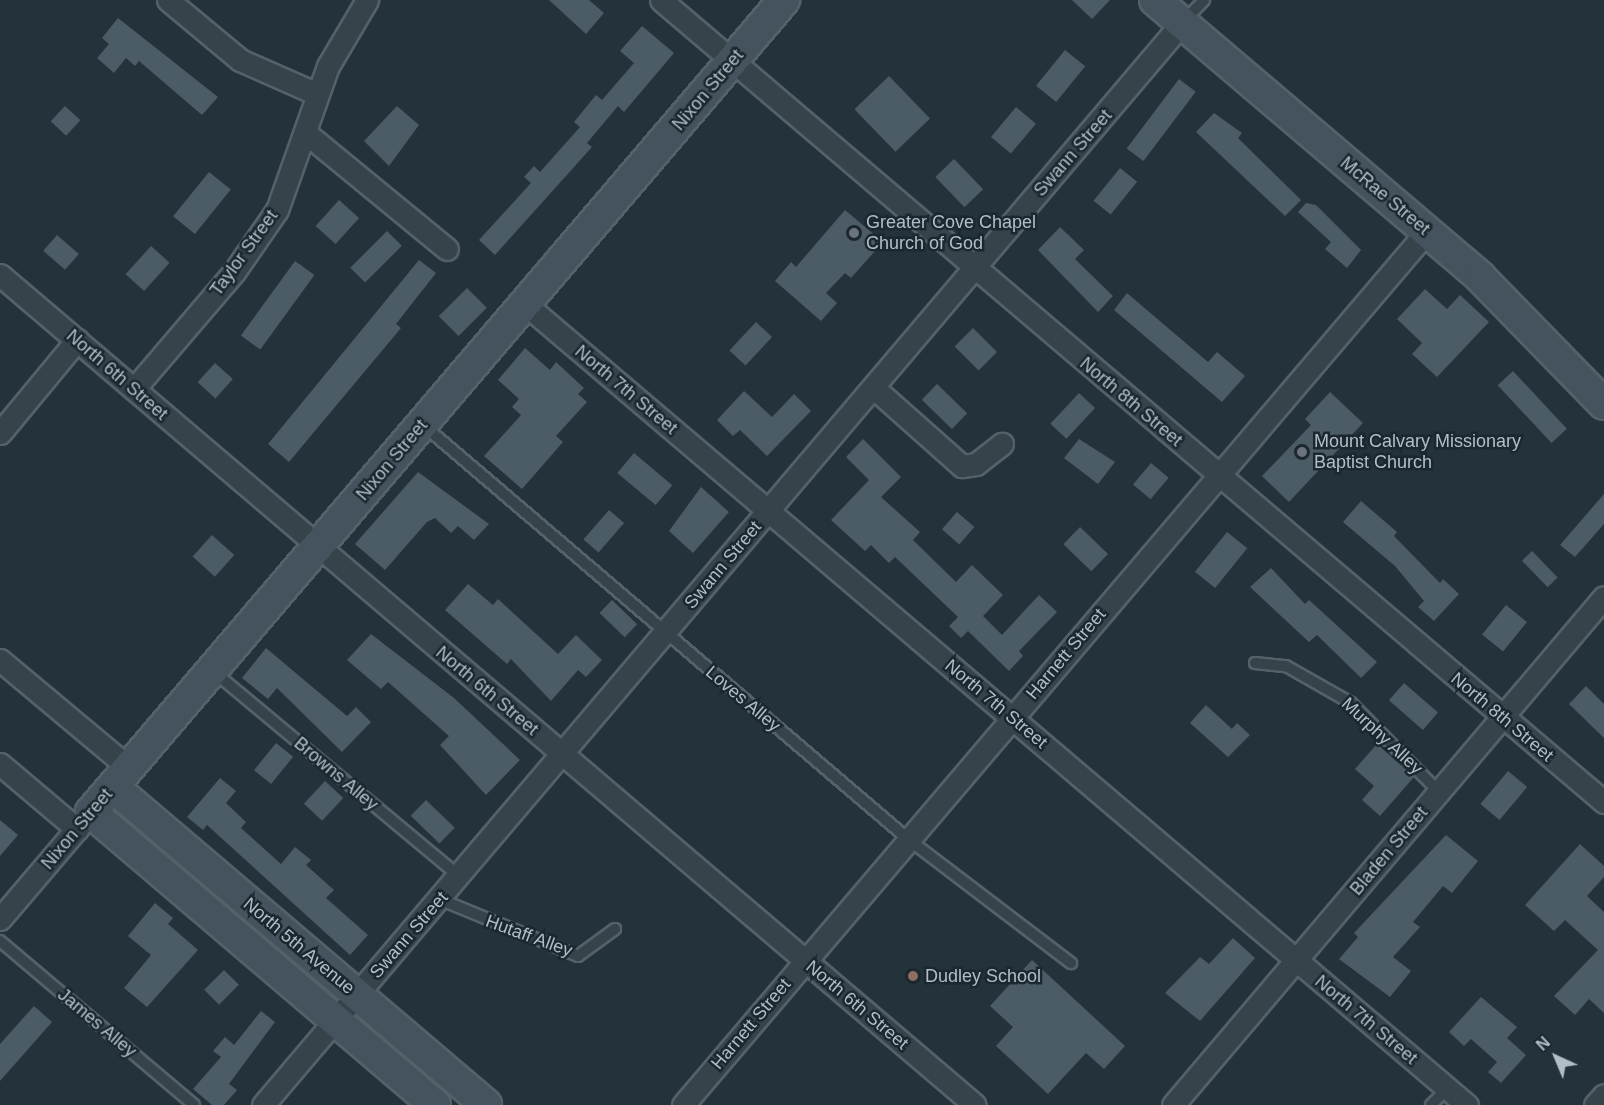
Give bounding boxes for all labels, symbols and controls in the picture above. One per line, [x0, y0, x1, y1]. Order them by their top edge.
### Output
street label: Nixon Street [668, 45, 748, 135]
street label: Swann Street [1029, 105, 1117, 201]
street label: McRae Street [1336, 152, 1434, 240]
street label: Taylor Street [206, 206, 282, 300]
place label: Greater Cove Chapel Church of God [866, 212, 1036, 254]
marker: Greater Cove Chapel Church of God [847, 226, 861, 240]
street label: North 6th Street [62, 325, 172, 425]
street label: North 7th Street [570, 341, 682, 439]
street label: North 8th Street [1075, 353, 1187, 451]
street label: Nixon Street [352, 415, 432, 505]
place label: Mount Calvary Missionary Baptist Church [1314, 431, 1521, 474]
marker: Mount Calvary Missionary Baptist Church [1295, 445, 1309, 459]
street label: Swann Street [680, 517, 766, 613]
street label: Harnett Street [1022, 604, 1110, 704]
street label: North 6th Street [431, 642, 543, 740]
street label: North 7th Street [940, 655, 1052, 753]
street label: Loves Alley [701, 661, 785, 737]
street label: North 8th Street [1446, 668, 1558, 766]
street label: Murphy Alley [1337, 693, 1427, 779]
street label: Browns Alley [289, 732, 383, 816]
street label: Nixon Street [37, 784, 117, 874]
street label: Bladen Street [1346, 802, 1432, 900]
street label: Swann Street [365, 887, 453, 983]
street label: North 5th Avenue [239, 893, 359, 999]
street label: Hutaff Alley [482, 910, 576, 962]
street label: North 6th Street [801, 956, 913, 1054]
place label: Dudley School [925, 965, 1041, 987]
marker: Dudley School [906, 969, 920, 983]
street label: North 7th Street [1310, 971, 1422, 1069]
street label: Harnett Street [707, 974, 795, 1074]
street label: James Alley [53, 984, 141, 1062]
north arrow [1526, 1027, 1586, 1087]
text: N [1533, 1034, 1553, 1054]

